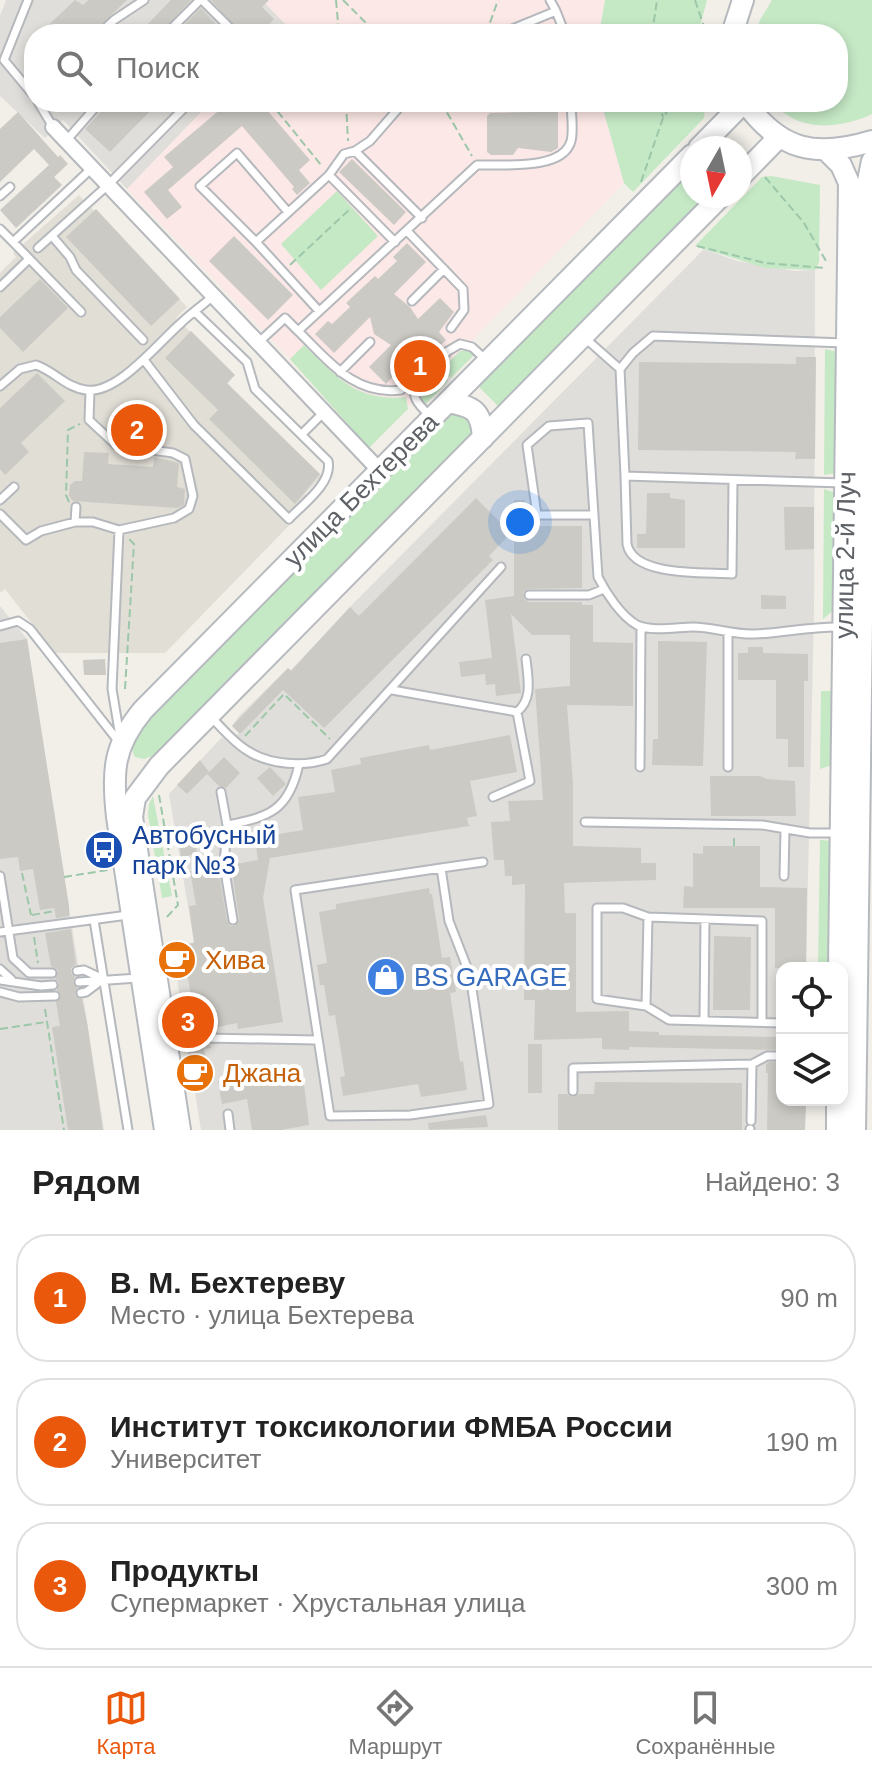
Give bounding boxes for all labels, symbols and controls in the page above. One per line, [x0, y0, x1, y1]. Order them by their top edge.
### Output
search box [24, 24, 848, 112]
icon: search [52, 46, 96, 90]
text: Поиск [116, 51, 199, 84]
north arrow [680, 136, 752, 208]
pin: 1 [394, 336, 446, 396]
pin: 2 [111, 400, 163, 460]
street label: улица Бехтерева [278, 406, 445, 573]
street label: улица 2-й Луч [829, 471, 861, 639]
your location [500, 502, 540, 542]
place label: Автобусный парк №3 [132, 820, 276, 880]
bus stop icon: Автобусный парк №3 [83, 829, 125, 871]
cafe icon: Хива [156, 939, 198, 981]
place label: Хива [205, 945, 265, 975]
shop icon: BS GARAGE [365, 956, 407, 998]
place label: BS GARAGE [414, 962, 567, 992]
map controls [776, 962, 848, 1106]
button: locate [776, 962, 848, 1034]
pin: 3 [162, 992, 214, 1052]
button: layers [776, 1034, 848, 1106]
cafe icon: Джана [174, 1052, 216, 1094]
place label: Джана [223, 1058, 302, 1088]
text: Рядом [32, 1163, 141, 1201]
text: Найдено: 3 [705, 1167, 840, 1197]
text: В. М. Бехтереву [110, 1266, 345, 1299]
text: 1 [53, 1283, 67, 1313]
text: 90 m [780, 1283, 838, 1313]
text: Место · улица Бехтерева [110, 1300, 414, 1330]
text: Институт токсикологии ФМБА России [110, 1410, 673, 1443]
text: 2 [53, 1427, 67, 1457]
text: 190 m [766, 1427, 838, 1457]
text: Университет [110, 1444, 261, 1474]
text: Продукты [110, 1554, 259, 1587]
text: 3 [53, 1571, 67, 1601]
text: 300 m [766, 1571, 838, 1601]
text: Супермаркет · Хрустальная улица [110, 1588, 525, 1618]
tab: Карта [97, 1686, 155, 1760]
tab: Маршрут [349, 1686, 442, 1760]
tab: Сохранённые [635, 1686, 775, 1760]

